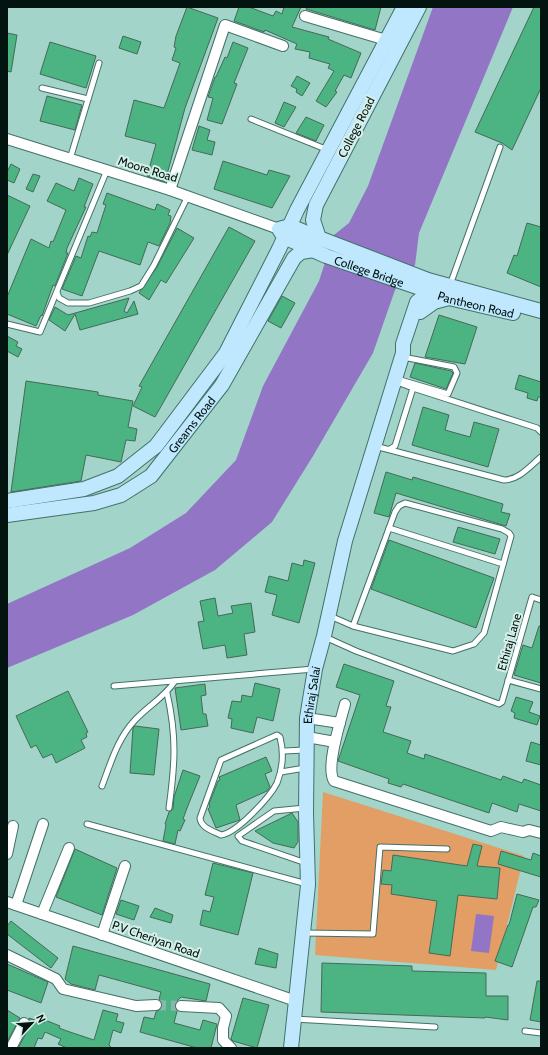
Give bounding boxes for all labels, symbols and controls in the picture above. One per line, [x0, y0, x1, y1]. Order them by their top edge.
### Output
street label: College Road [334, 94, 378, 160]
street label: Moore Road [116, 153, 180, 185]
street label: College Bridge [332, 252, 406, 290]
street label: Pantheon Road [436, 287, 516, 321]
street label: Greams Road [165, 393, 218, 456]
street label: Ethiraj Lane [494, 612, 524, 672]
street label: Ethiraj Salai [299, 665, 323, 724]
street label: P.V Cheriyan Road [110, 917, 202, 961]
north arrow [12, 1003, 52, 1043]
text: N [33, 1012, 49, 1025]

